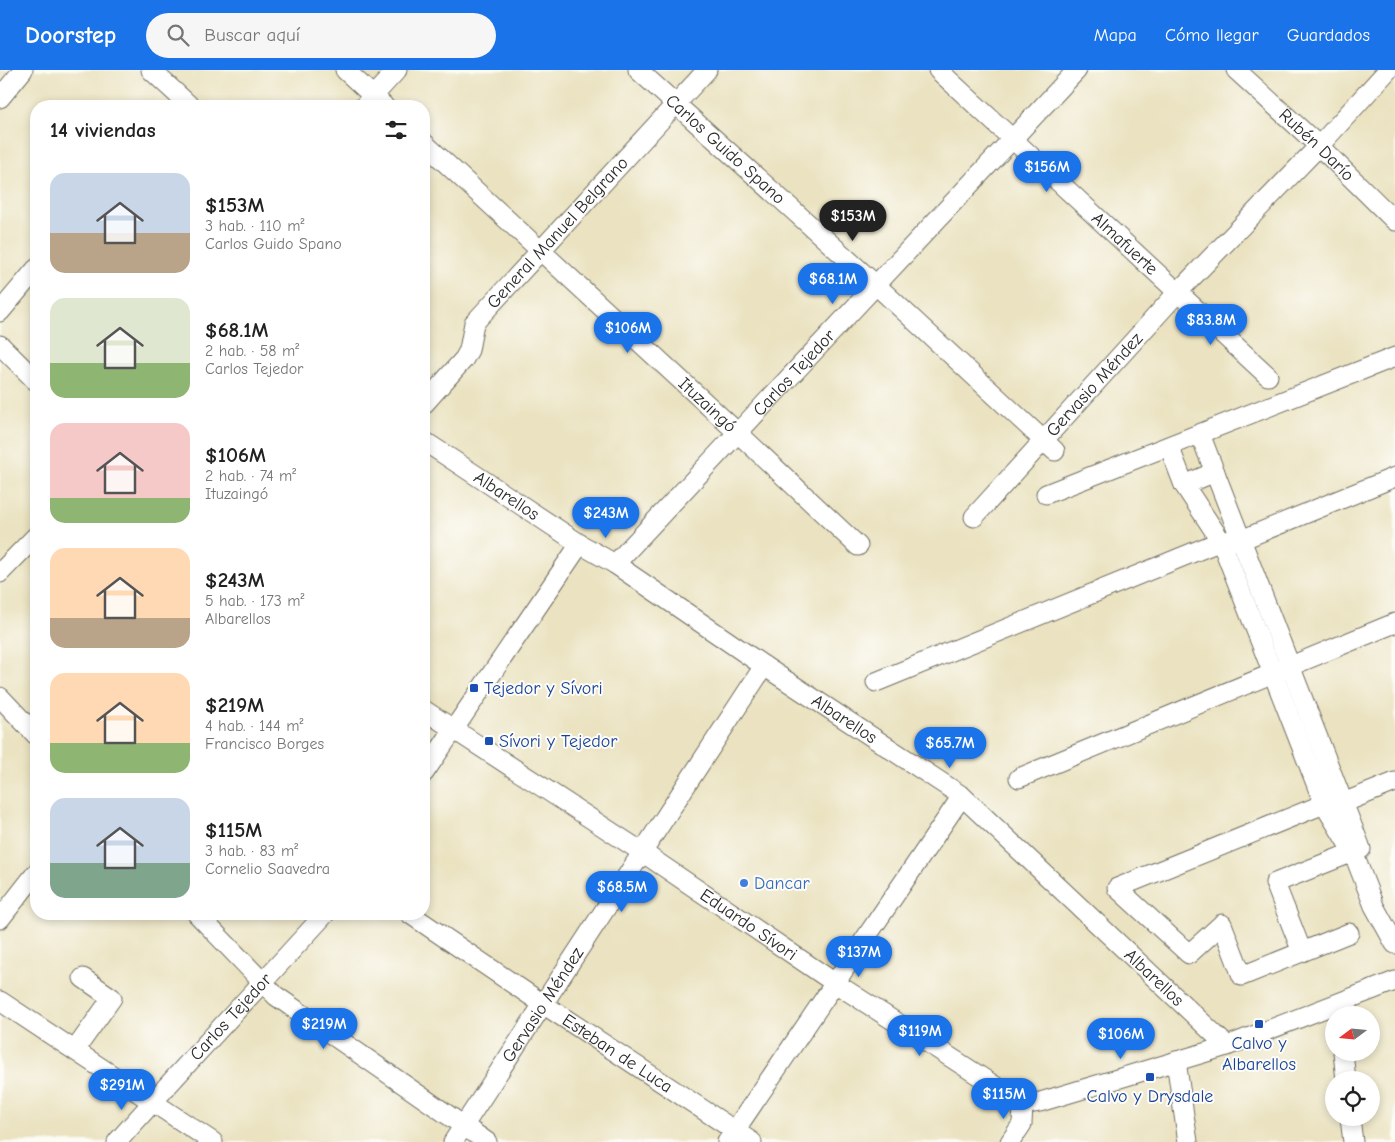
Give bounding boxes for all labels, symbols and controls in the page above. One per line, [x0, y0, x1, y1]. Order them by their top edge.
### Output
search box [146, 13, 496, 58]
text: Doorstep [25, 21, 116, 49]
icon: search [164, 21, 192, 49]
text: Buscar aquí [204, 24, 300, 46]
text: Mapa [1094, 25, 1137, 46]
text: Cómo llegar [1165, 25, 1259, 46]
text: Guardados [1287, 25, 1370, 46]
street label: Carlos Guido Spano [661, 90, 789, 209]
street label: Rubén Darío [1274, 104, 1358, 186]
icon: filters [382, 116, 410, 144]
text: 14 viviendas [50, 118, 156, 142]
pin: $156M [1012, 150, 1082, 193]
street label: General Manuel Belgrano [483, 153, 633, 313]
text: $156M [1024, 158, 1070, 176]
icon: home [90, 193, 150, 253]
text: $153M [205, 193, 264, 217]
pin: $153M [818, 200, 888, 242]
text: $153M [830, 207, 876, 225]
street label: Almafuerte [1087, 208, 1162, 280]
text: 3 hab. · 110 m² [205, 217, 304, 235]
text: Carlos Guido Spano [205, 235, 342, 253]
pin: $68.1M [792, 262, 874, 305]
text: $68.1M [809, 270, 857, 288]
pin: $83.8M [1170, 304, 1252, 346]
text: $83.8M [1186, 311, 1236, 329]
pin: $106M [593, 312, 663, 354]
icon: home [90, 318, 150, 378]
text: $68.1M [205, 318, 268, 342]
text: $106M [605, 319, 651, 337]
street label: Carlos Tejedor [749, 325, 840, 421]
street label: Gervasio Méndez [1042, 328, 1147, 441]
text: 2 hab. · 58 m² [205, 342, 299, 360]
text: Carlos Tejedor [205, 360, 303, 378]
street label: Ituzaingó [674, 373, 741, 437]
icon: home [90, 443, 150, 503]
text: $106M [205, 443, 266, 467]
text: 2 hab. · 74 m² [205, 467, 296, 485]
street label: Albarellos [470, 467, 543, 525]
text: Ituzaingó [205, 485, 268, 503]
pin: $243M [571, 496, 641, 539]
text: $243M [583, 504, 629, 522]
icon: home [90, 568, 150, 628]
text: $243M [205, 568, 265, 592]
text: 5 hab. · 173 m² [205, 592, 305, 610]
text: Albarellos [205, 610, 271, 628]
place label: Tejedor y Sívori [484, 678, 602, 699]
marker: Tejedor y Sívori [468, 682, 480, 694]
street label: Albarellos [807, 690, 881, 748]
icon: home [90, 693, 150, 753]
text: $219M [205, 693, 264, 717]
text: 4 hab. · 144 m² [205, 717, 303, 735]
pin: $65.7M [909, 726, 991, 769]
place label: Sívori y Tejedor [499, 731, 618, 752]
text: $65.7M [925, 734, 975, 752]
text: Francisco Borges [205, 735, 324, 753]
marker: Sívori y Tejedor [483, 735, 495, 747]
icon: home [90, 818, 150, 878]
text: $115M [205, 818, 262, 842]
text: 3 hab. · 83 m² [205, 842, 298, 860]
text: Cornelio Saavedra [205, 860, 330, 878]
pin: $68.5M [581, 870, 663, 913]
place label: Dancar [754, 873, 811, 894]
marker: Dancar [738, 877, 750, 889]
text: $68.5M [597, 878, 647, 896]
street label: Eduardo Sívori [696, 884, 801, 965]
pin: $137M [824, 936, 894, 978]
street label: Gervasio Méndez [498, 943, 588, 1066]
text: $137M [837, 943, 881, 961]
street label: Albarellos [1120, 945, 1188, 1011]
street label: Carlos Tejedor [186, 969, 277, 1065]
north arrow [1325, 1006, 1380, 1061]
map controls [1325, 1006, 1380, 1126]
pin: $219M [289, 1008, 359, 1050]
street label: Esteban de Luca [558, 1010, 676, 1098]
pin: $119M [885, 1014, 955, 1057]
text: $219M [301, 1015, 347, 1033]
pin: $106M [1086, 1018, 1156, 1060]
marker: Calvo y Albarellos [1253, 1018, 1265, 1030]
text: $119M [898, 1022, 942, 1040]
text: $106M [1098, 1025, 1144, 1043]
place label: Calvo y Albarellos [1222, 1033, 1296, 1075]
pin: $291M [87, 1068, 157, 1111]
marker: Calvo y Drysdale [1144, 1071, 1156, 1083]
button: locate [1325, 1071, 1380, 1126]
text: $291M [99, 1076, 145, 1094]
pin: $115M [969, 1078, 1039, 1120]
text: $115M [982, 1085, 1026, 1103]
place label: Calvo y Drysdale [1087, 1086, 1213, 1107]

